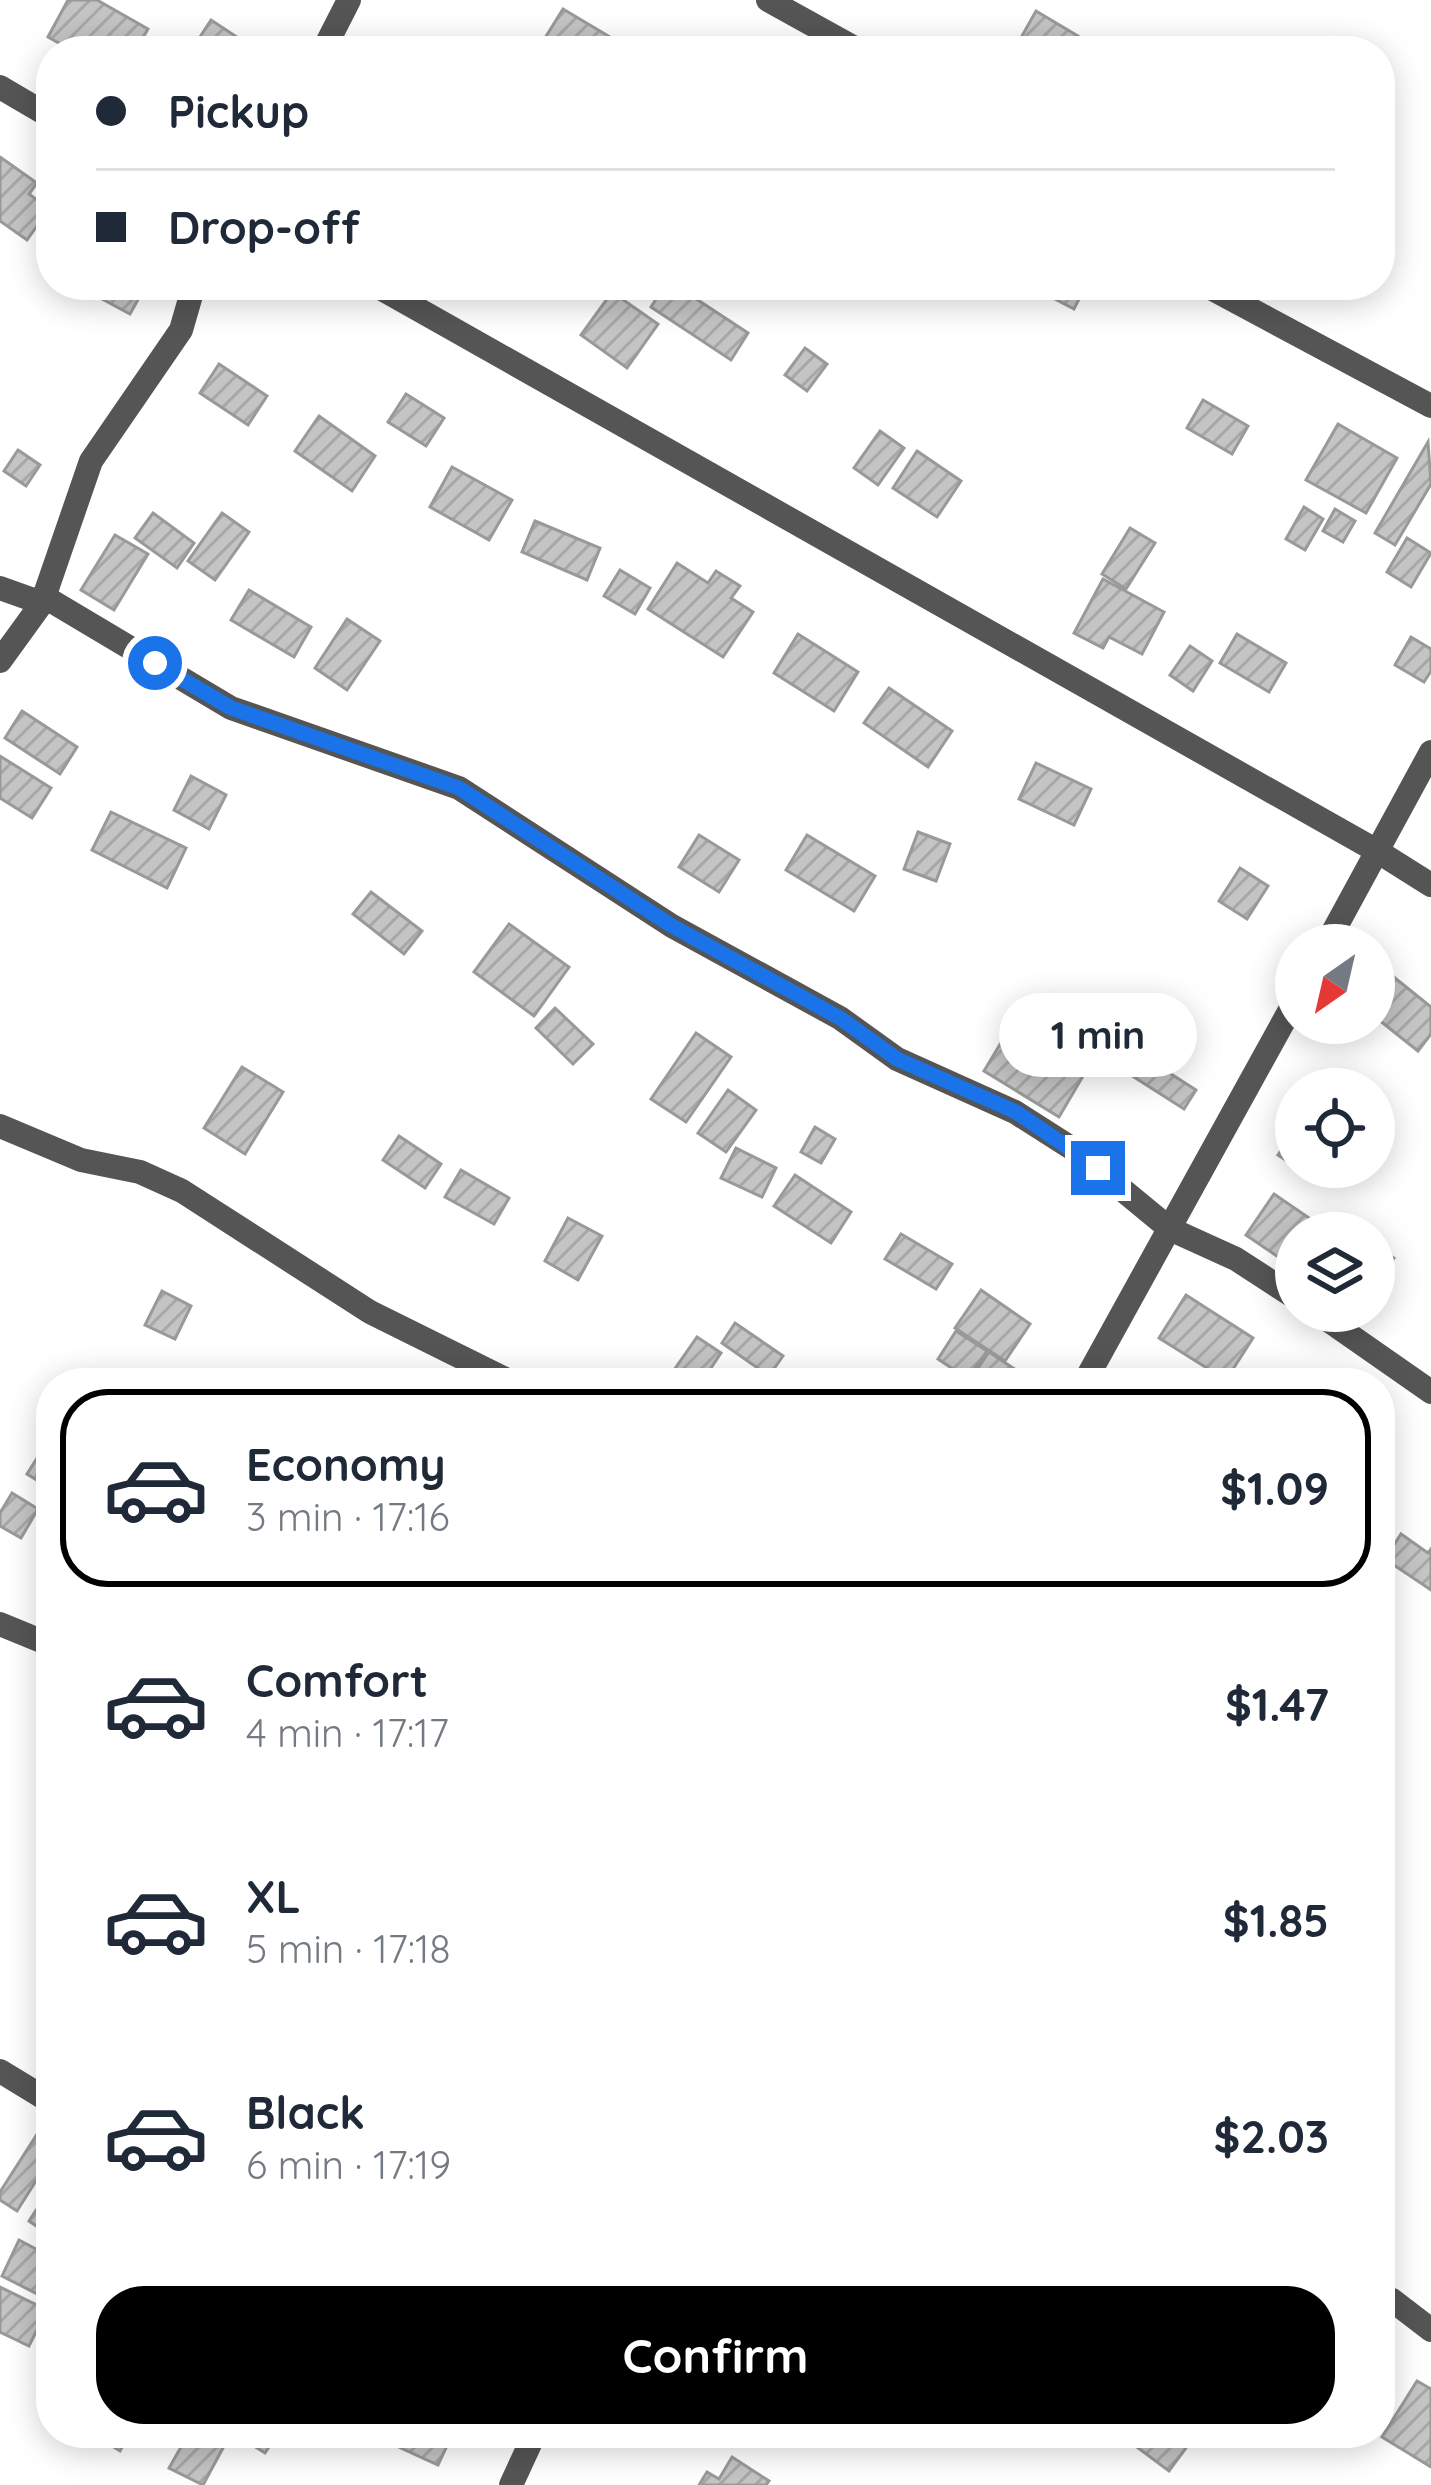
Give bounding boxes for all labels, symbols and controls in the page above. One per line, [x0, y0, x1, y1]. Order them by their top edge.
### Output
text: Pickup [168, 83, 309, 139]
text: Drop-off [168, 199, 360, 255]
route start [128, 636, 182, 690]
north arrow [1275, 924, 1395, 1044]
map controls [1275, 924, 1395, 1332]
callout: 1 min [999, 994, 1197, 1078]
text: 1 min [1051, 1010, 1145, 1059]
button: locate [1275, 1068, 1395, 1188]
route end [1071, 1141, 1125, 1195]
button: layers [1275, 1212, 1395, 1332]
icon: car [102, 1434, 210, 1542]
text: Economy [246, 1436, 446, 1492]
text: $1.09 [1220, 1460, 1329, 1516]
text: 3 min · 17:16 [246, 1492, 450, 1541]
icon: car [102, 1650, 210, 1758]
text: Comfort [246, 1652, 428, 1708]
text: $1.47 [1225, 1676, 1329, 1732]
text: 4 min · 17:17 [246, 1708, 449, 1757]
icon: car [102, 1866, 210, 1974]
text: XL [246, 1868, 301, 1924]
text: $1.85 [1223, 1892, 1329, 1948]
text: 5 min · 17:18 [246, 1924, 450, 1973]
icon: car [102, 2082, 210, 2190]
text: Black [246, 2084, 365, 2140]
text: $2.03 [1214, 2108, 1329, 2164]
text: 6 min · 17:19 [246, 2140, 451, 2189]
button: Confirm [96, 2286, 1335, 2424]

